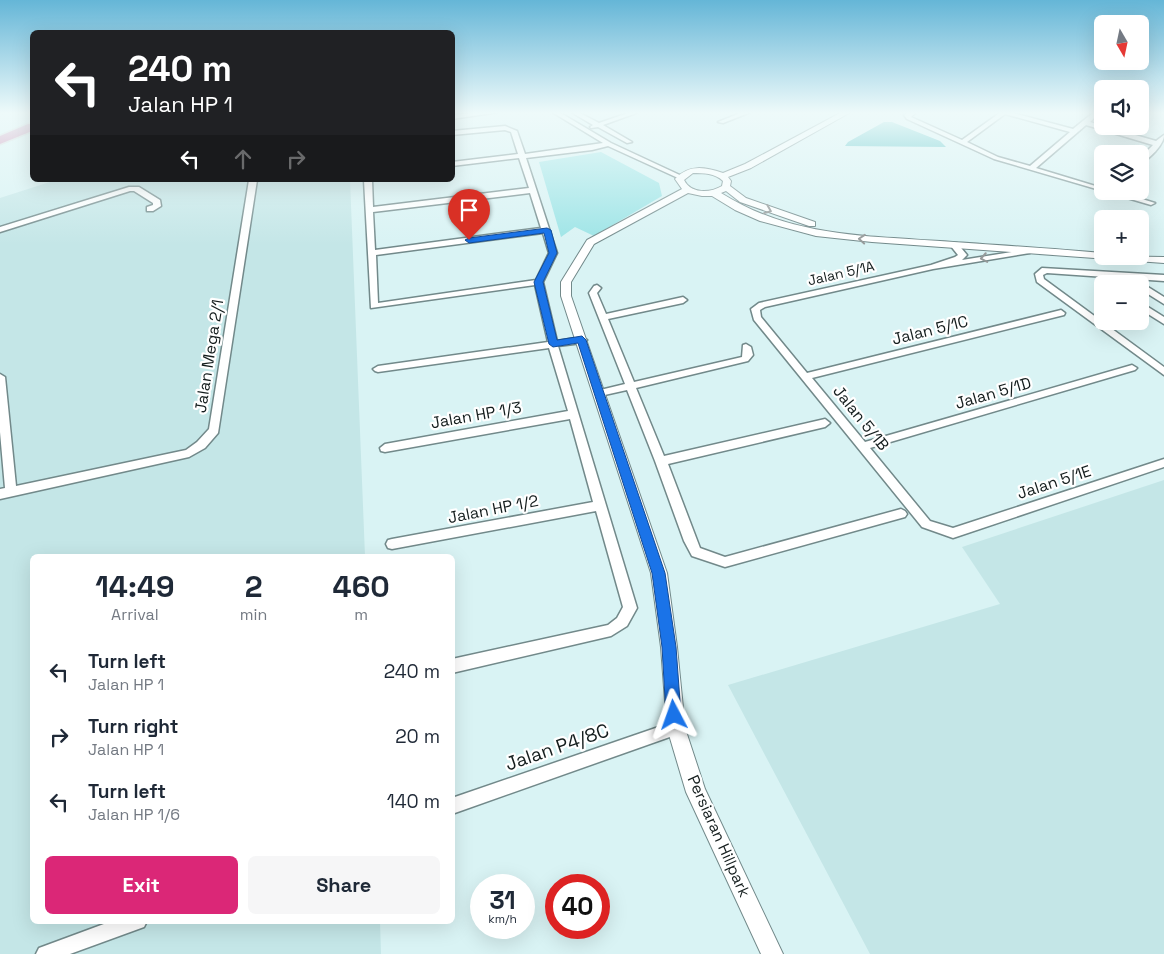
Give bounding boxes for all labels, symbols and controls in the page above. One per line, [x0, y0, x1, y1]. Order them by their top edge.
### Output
north arrow [1094, 15, 1149, 70]
map controls [1094, 15, 1149, 330]
text: 240 m [128, 47, 232, 91]
icon: left [45, 50, 110, 115]
button: sound [1094, 80, 1149, 135]
text: Jalan HP 1 [128, 90, 233, 118]
icon: left [176, 145, 204, 173]
icon: ahead [229, 145, 257, 173]
icon: right [282, 145, 310, 173]
button: layers [1094, 145, 1149, 200]
pin [448, 189, 490, 240]
icon: arrive [455, 196, 483, 224]
one-way arrow [763, 204, 772, 215]
button: + [1094, 210, 1149, 265]
one-way arrow [858, 233, 866, 244]
one-way arrow [979, 252, 988, 262]
street label: Jalan 5/1A [806, 257, 876, 289]
button: − [1094, 275, 1149, 330]
street label: Jalan Mega 2/1 [190, 298, 228, 414]
street label: Jalan 5/1C [890, 310, 970, 350]
street label: Jalan 5/1D [953, 372, 1033, 414]
street label: Jalan 5/1B [828, 381, 894, 455]
street label: Jalan HP 1/3 [429, 397, 523, 433]
street label: Jalan 5/1E [1014, 460, 1094, 504]
street label: Jalan HP 1/2 [446, 490, 540, 528]
text: 14:49 [95, 567, 175, 606]
text: 2 [245, 567, 262, 606]
text: 460 [333, 567, 390, 606]
text: Arrival [111, 604, 159, 625]
text: min [240, 604, 267, 625]
text: m [354, 604, 368, 625]
text: Turn left [88, 649, 166, 674]
icon: left [45, 658, 73, 686]
text: 240 m [384, 659, 440, 684]
text: Jalan HP 1 [88, 674, 164, 695]
position arrow [647, 688, 699, 740]
text: Turn right [88, 714, 178, 739]
street label: Jalan P4/8C [502, 718, 612, 776]
icon: right [45, 723, 73, 751]
text: 20 m [395, 724, 440, 749]
text: Jalan HP 1 [88, 739, 164, 760]
street label: Persiaran Hillpark [683, 772, 755, 901]
text: Turn left [88, 779, 166, 804]
icon: left [45, 788, 73, 816]
text: 140 m [387, 789, 440, 814]
text: Jalan HP 1/6 [88, 804, 180, 825]
button: Exit [45, 856, 238, 914]
button: Share [248, 856, 440, 914]
speed limit sign: 40 [545, 874, 610, 939]
text: 31 [489, 884, 516, 916]
text: km/h [488, 911, 517, 927]

